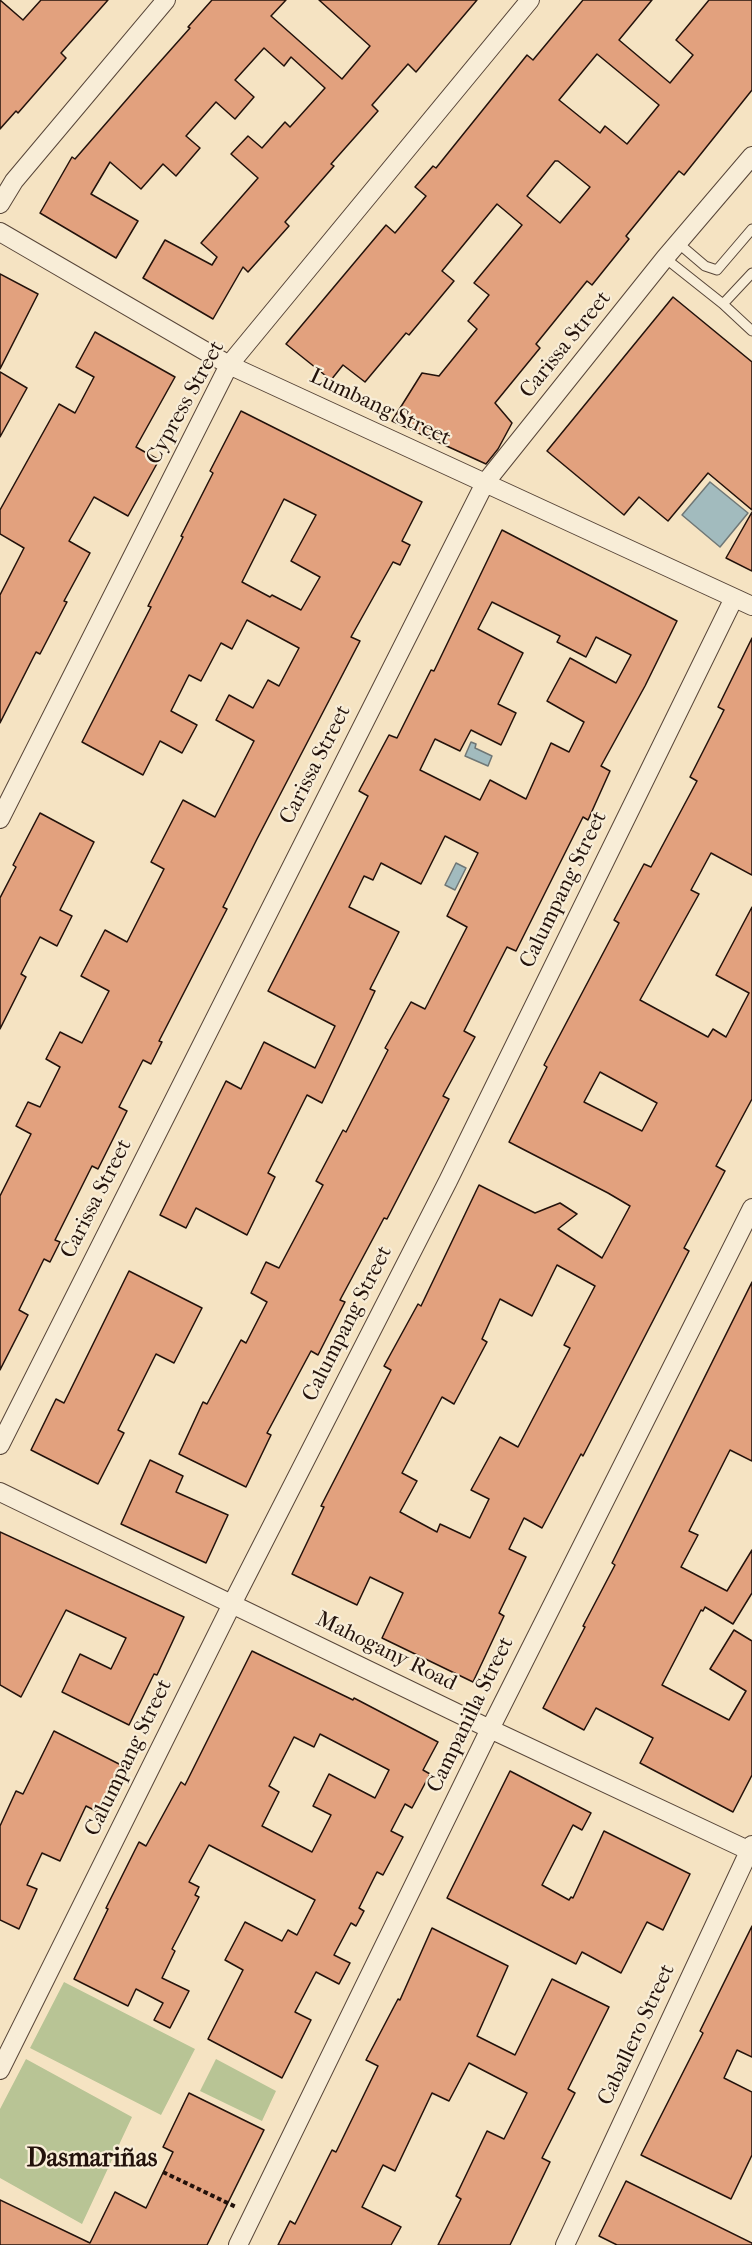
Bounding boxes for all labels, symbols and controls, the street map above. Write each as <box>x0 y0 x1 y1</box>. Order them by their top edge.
street label: Carissa Street <box>515 286 617 404</box>
street label: Cypress Street <box>141 336 231 470</box>
street label: Lumbang Street <box>305 364 455 452</box>
street label: Carissa Street <box>275 701 357 829</box>
street label: Calumpang Street <box>515 807 613 973</box>
street label: Carissa Street <box>56 1135 138 1263</box>
street label: Calumpang Street <box>297 1242 399 1406</box>
street label: Mahogany Road <box>311 1607 461 1697</box>
street label: Campanilla Street <box>422 1633 520 1797</box>
street label: Calumpang Street <box>80 1675 178 1841</box>
street label: Caballero Street <box>593 1960 681 2110</box>
district label: Dasmariñas <box>27 2144 157 2176</box>

